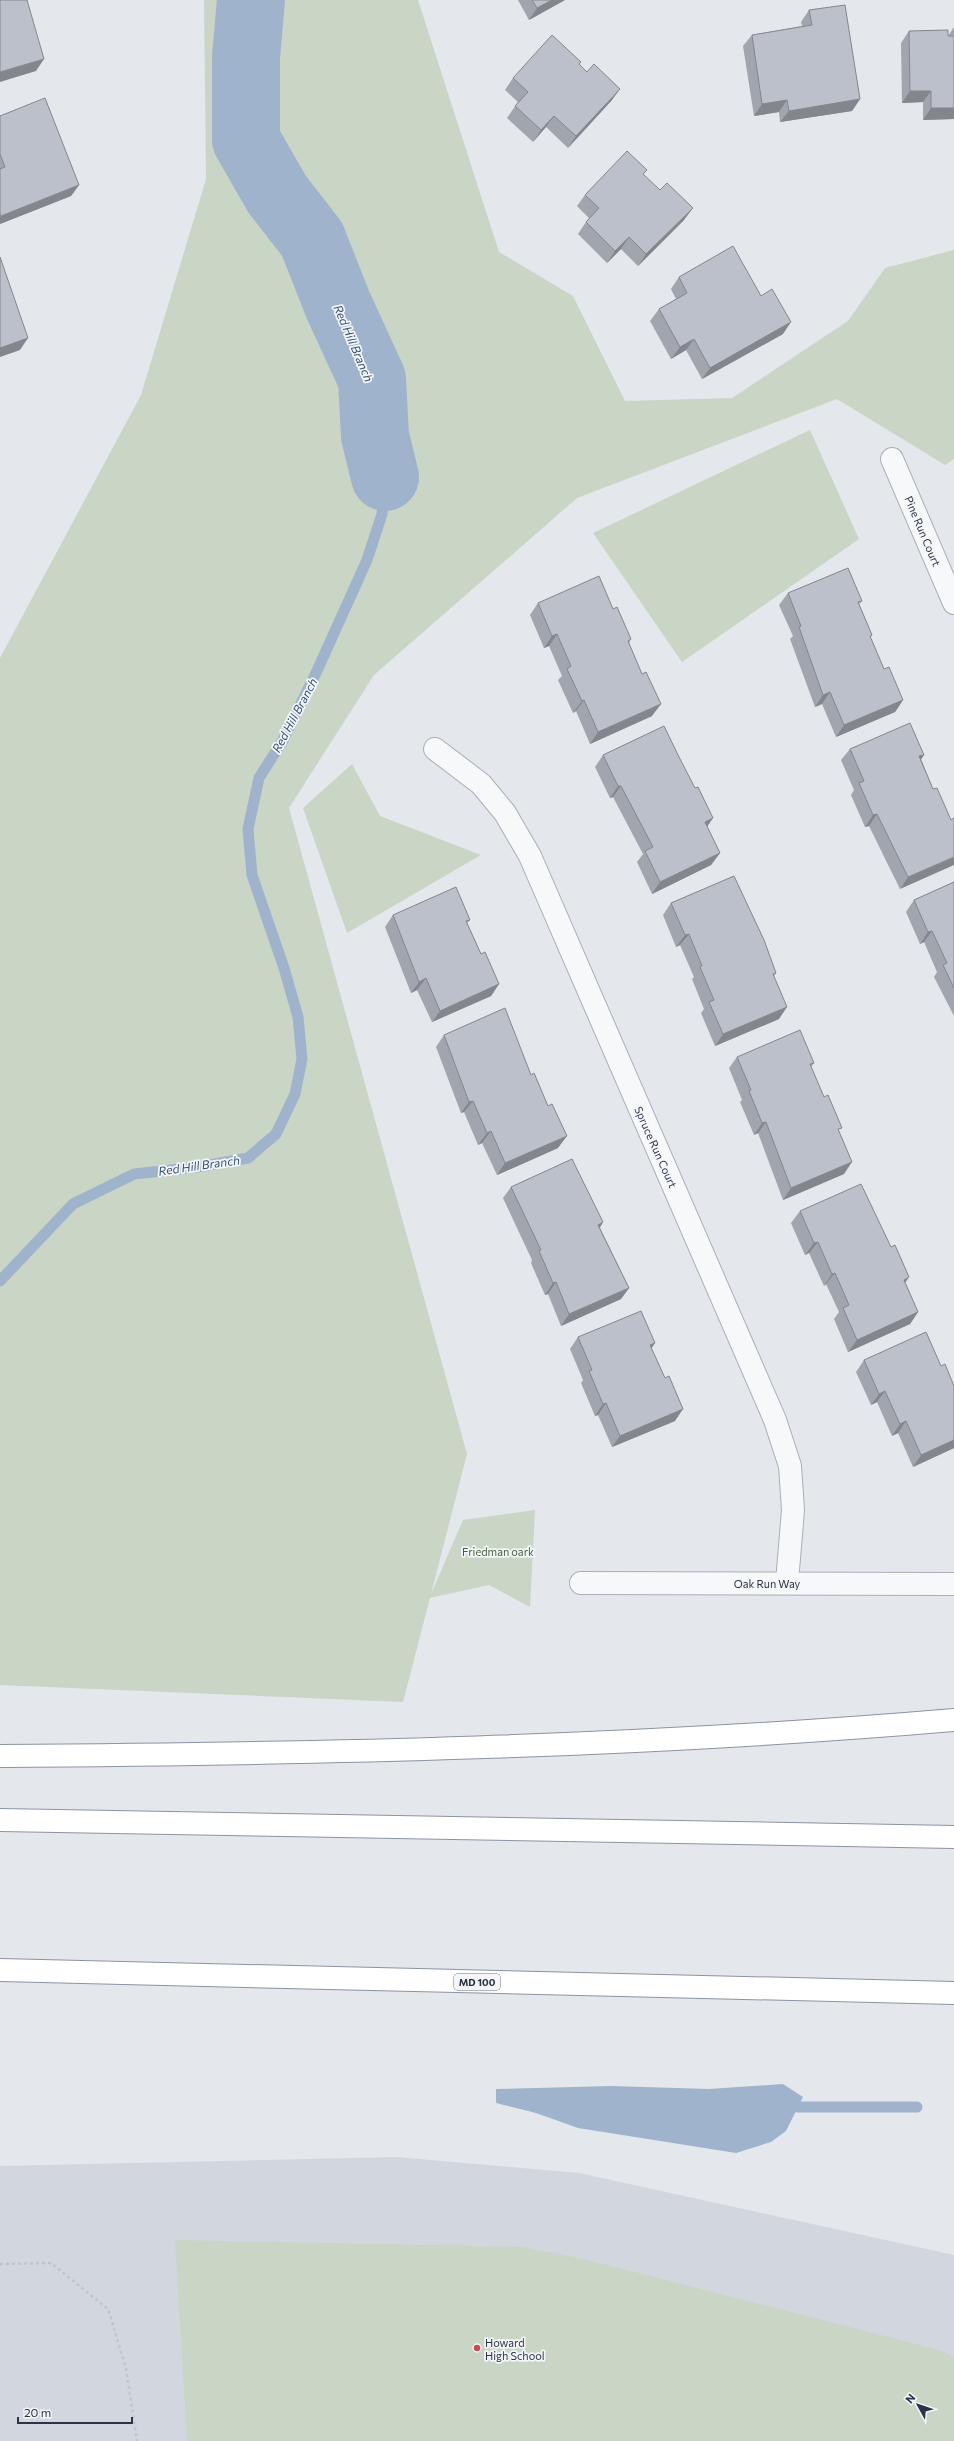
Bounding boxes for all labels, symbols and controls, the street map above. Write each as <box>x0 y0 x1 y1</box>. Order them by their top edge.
water label: Red Hill Branch <box>332 302 377 384</box>
street label: Pine Run Court <box>902 494 944 568</box>
water label: Red Hill Branch <box>269 675 320 755</box>
street label: Spruce Run Court <box>632 1104 680 1190</box>
water label: Red Hill Branch <box>157 1152 241 1178</box>
park label: Friedman oark <box>462 1545 534 1558</box>
street label: Oak Run Way <box>734 1577 801 1590</box>
road number: MD 100 <box>454 1974 500 1990</box>
place label: Howard High School <box>485 2336 545 2362</box>
marker: Howard High School <box>472 2343 482 2353</box>
north arrow <box>898 2385 938 2425</box>
text: N <box>902 2391 918 2406</box>
scale bar <box>18 2399 132 2425</box>
text: 20 m <box>24 2405 51 2419</box>

